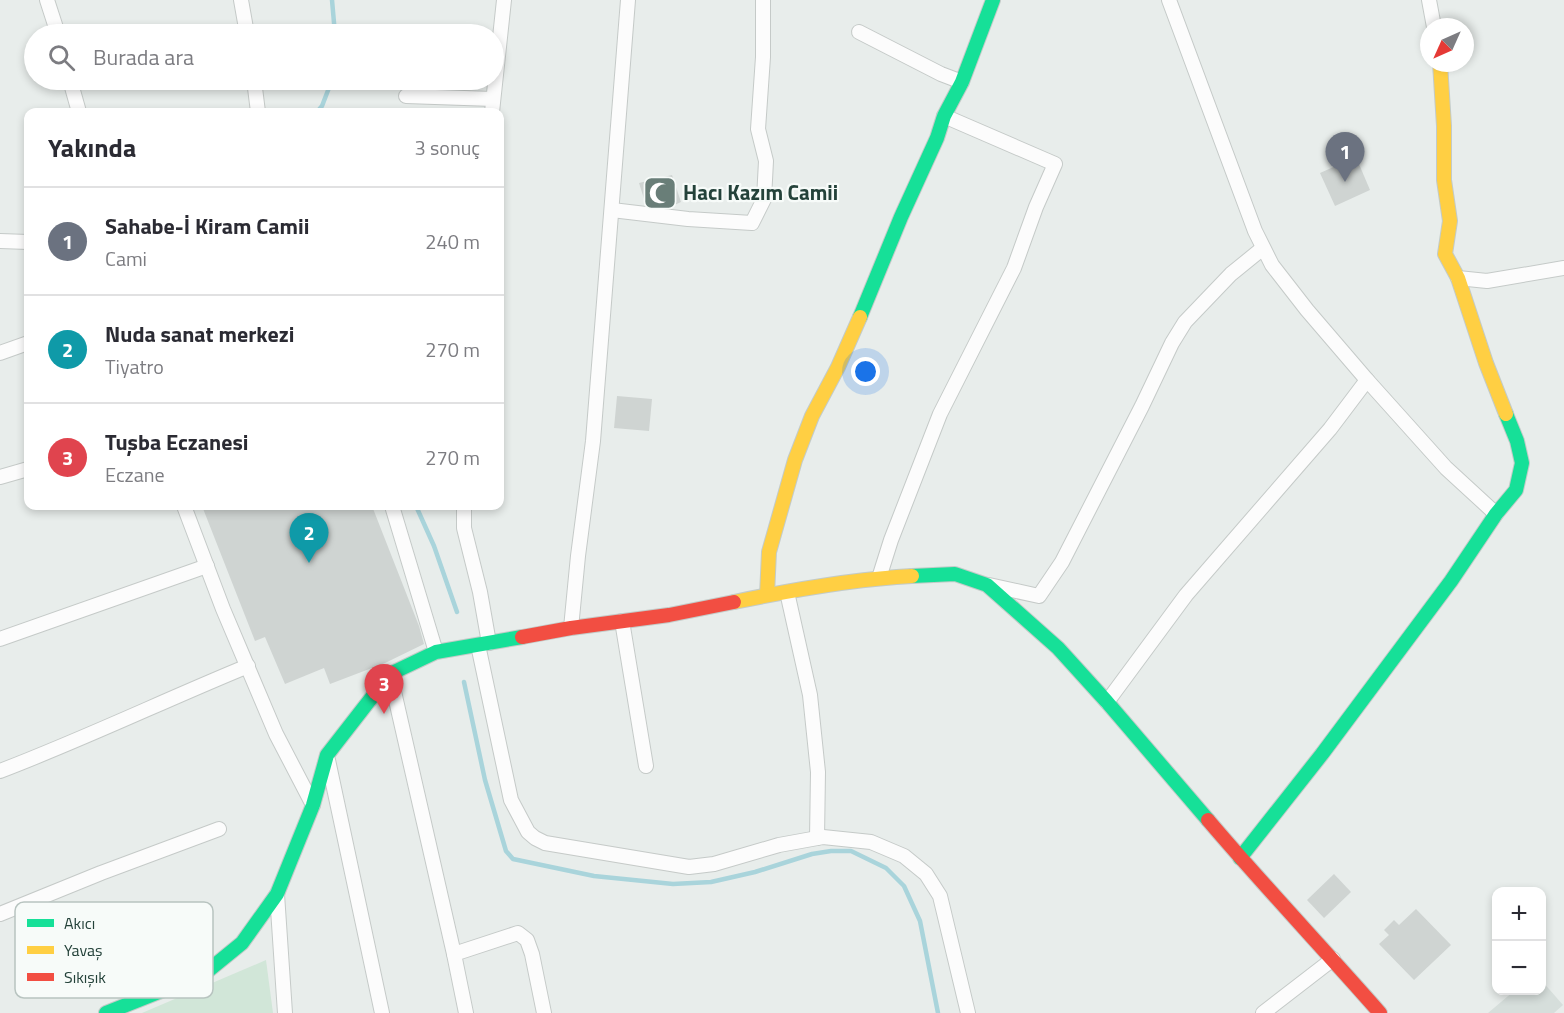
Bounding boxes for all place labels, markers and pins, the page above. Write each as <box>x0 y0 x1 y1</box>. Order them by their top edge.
pin: 1 <box>1326 132 1364 182</box>
mosque icon: Hacı Kazım Camii <box>642 175 678 211</box>
place label: Hacı Kazım Camii <box>683 176 838 208</box>
pin: 2 <box>290 514 328 563</box>
pin: 3 <box>364 664 404 714</box>

